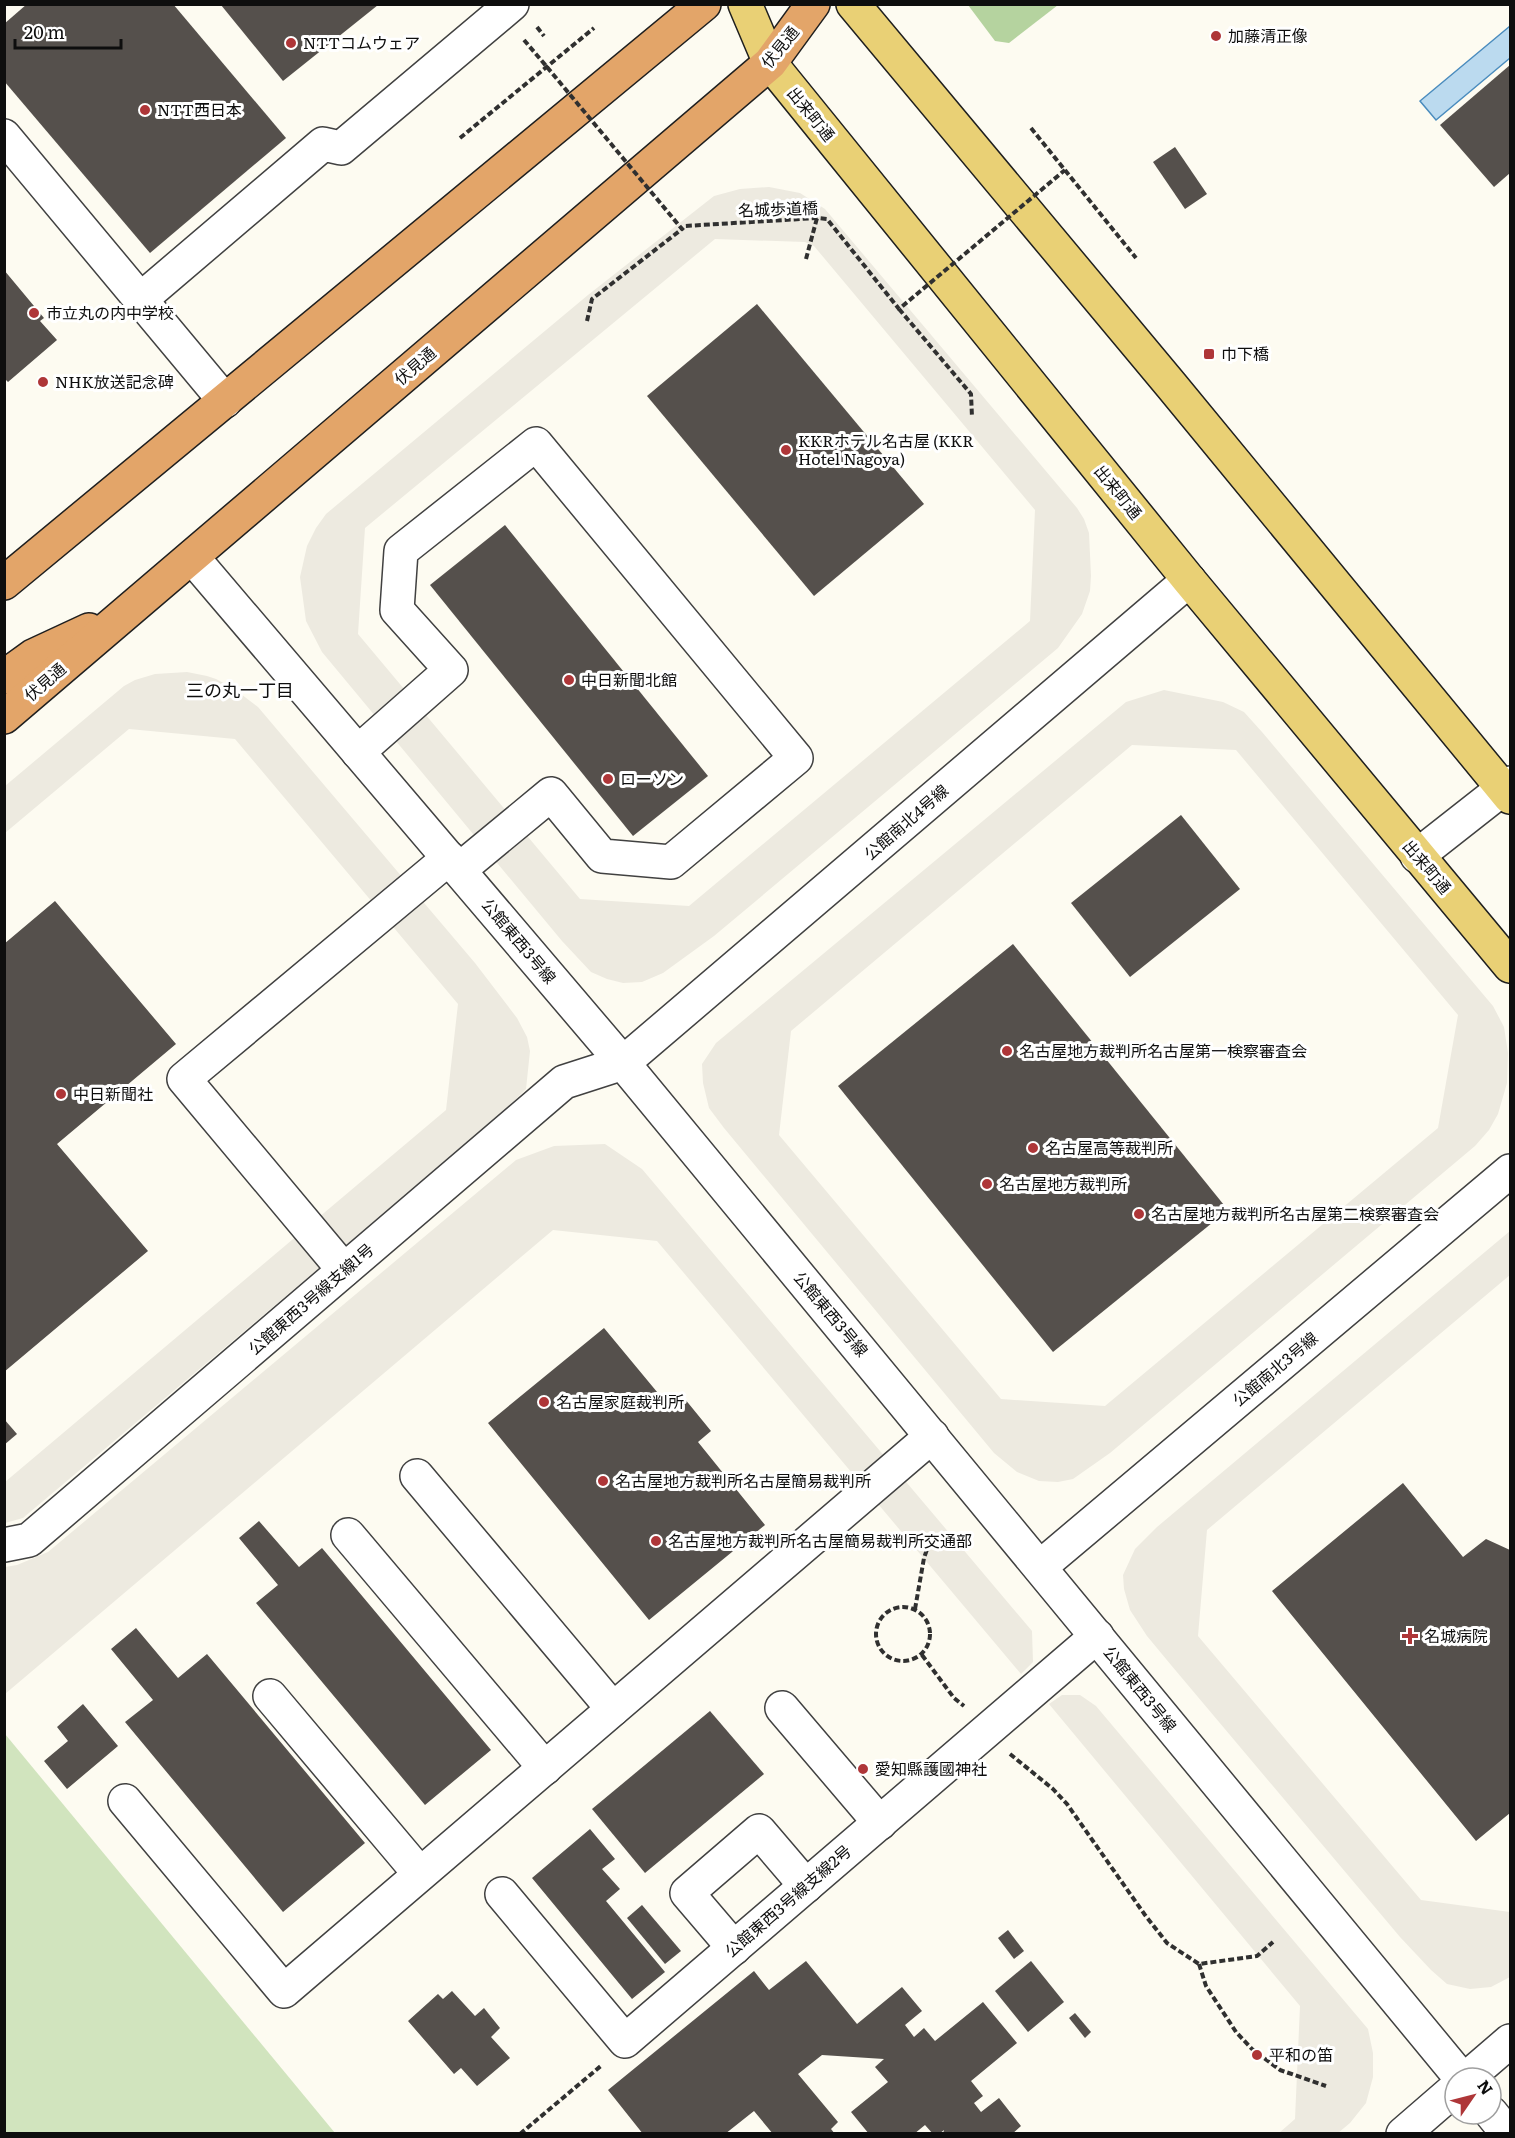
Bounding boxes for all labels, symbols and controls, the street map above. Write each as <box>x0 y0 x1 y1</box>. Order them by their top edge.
scale bar <box>15 12 122 50</box>
text: 20 m <box>24 18 65 45</box>
street label: 伏見通 <box>755 20 804 73</box>
place label: 加藤清正像 <box>1228 23 1308 47</box>
marker: 加藤清正像 <box>1209 29 1223 43</box>
place label: NTTコムウェア <box>303 30 420 54</box>
marker: NTTコムウェア <box>284 36 298 50</box>
street label: 出来町通 <box>782 81 841 146</box>
place label: NTT西日本 <box>157 97 242 121</box>
marker: NTT西日本 <box>138 103 152 117</box>
street label: 名城歩道橋 <box>738 195 818 221</box>
place label: 市立丸の内中学校 <box>46 300 174 324</box>
marker: 市立丸の内中学校 <box>27 306 41 320</box>
street label: 伏見通 <box>388 340 440 390</box>
place label: 巾下橋 <box>1221 341 1269 365</box>
marker: 巾下橋 <box>1202 347 1216 361</box>
place label: NHK放送記念碑 <box>55 369 174 393</box>
marker: NHK放送記念碑 <box>36 375 50 389</box>
place label: KKRホテル名古屋 (KKR Hotel Nagoya) <box>798 428 974 470</box>
marker: KKRホテル名古屋 (KKR Hotel Nagoya) <box>779 443 793 457</box>
street label: 出来町通 <box>1089 459 1148 524</box>
street label: 伏見通 <box>18 656 70 706</box>
place label: 中日新聞北館 <box>581 667 677 691</box>
marker: 中日新聞北館 <box>562 673 576 687</box>
district label: 三の丸一丁目 <box>186 676 294 703</box>
place label: ローソン <box>620 766 684 790</box>
marker: ローソン <box>601 772 615 786</box>
street label: 公館南北4号線 <box>858 778 953 865</box>
street label: 出来町通 <box>1398 834 1458 899</box>
street label: 公館東西3号線 <box>477 893 563 988</box>
place label: 名古屋地方裁判所名古屋第一検察審査会 <box>1019 1038 1307 1062</box>
marker: 名古屋地方裁判所名古屋第一検察審査会 <box>1000 1044 1014 1058</box>
place label: 中日新聞社 <box>73 1081 153 1105</box>
marker: 中日新聞社 <box>54 1087 68 1101</box>
place label: 名古屋高等裁判所 <box>1045 1135 1173 1159</box>
marker: 名古屋高等裁判所 <box>1026 1141 1040 1155</box>
place label: 名古屋地方裁判所 <box>999 1171 1127 1195</box>
marker: 名古屋地方裁判所 <box>980 1177 994 1191</box>
place label: 名古屋地方裁判所名古屋第二検察審査会 <box>1151 1201 1439 1225</box>
marker: 名古屋地方裁判所名古屋第二検察審査会 <box>1132 1207 1146 1221</box>
street label: 公館東西3号線支線1号 <box>242 1237 378 1360</box>
street label: 公館東西3号線 <box>789 1266 875 1361</box>
street label: 公館南北3号線 <box>1227 1325 1322 1411</box>
place label: 名古屋家庭裁判所 <box>556 1389 684 1413</box>
marker: 名古屋家庭裁判所 <box>537 1395 551 1409</box>
place label: 名古屋地方裁判所名古屋簡易裁判所 <box>615 1468 871 1492</box>
marker: 名古屋地方裁判所名古屋簡易裁判所 <box>596 1474 610 1488</box>
place label: 名古屋地方裁判所名古屋簡易裁判所交通部 <box>668 1528 972 1552</box>
marker: 名古屋地方裁判所名古屋簡易裁判所交通部 <box>649 1534 663 1548</box>
place label: 名城病院 <box>1424 1623 1488 1647</box>
marker: 名城病院 <box>1401 1627 1419 1645</box>
street label: 公館東西3号線 <box>1099 1640 1183 1737</box>
place label: 愛知縣護國神社 <box>875 1756 987 1780</box>
marker: 愛知縣護國神社 <box>856 1762 870 1776</box>
street label: 公館東西3号線支線2号 <box>719 1838 856 1962</box>
place label: 平和の笛 <box>1269 2042 1333 2066</box>
marker: 平和の笛 <box>1250 2048 1264 2062</box>
north arrow <box>1443 2066 1503 2126</box>
text: N <box>1472 2074 1500 2099</box>

